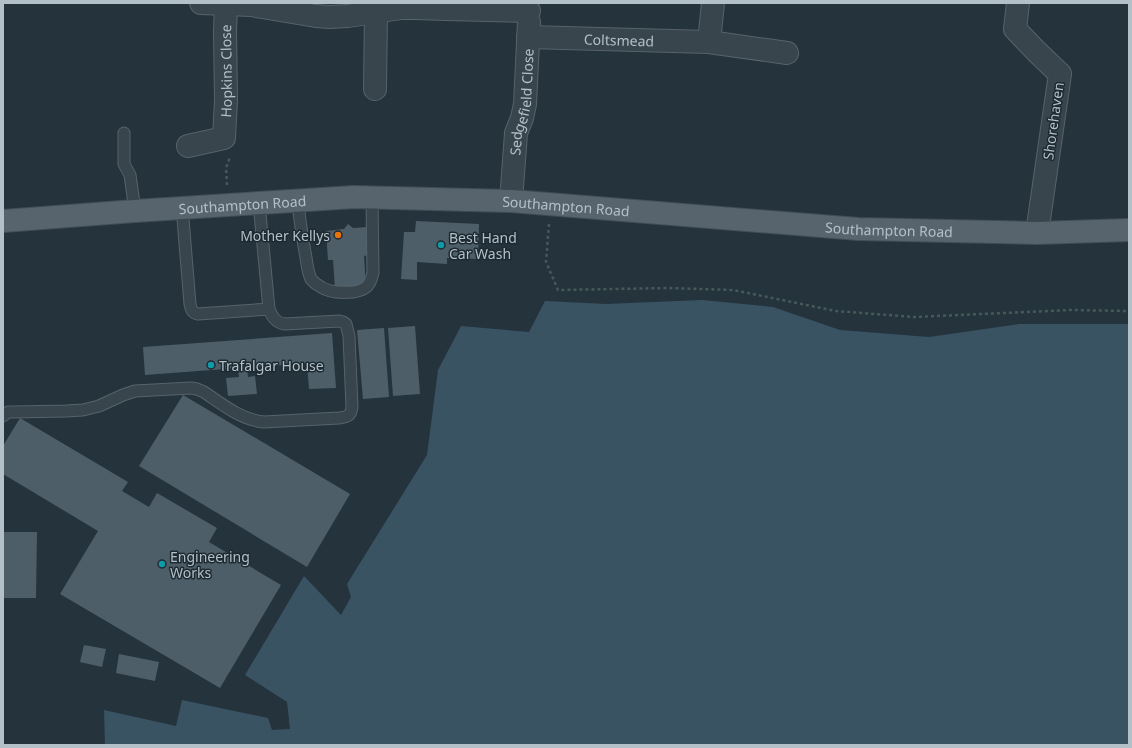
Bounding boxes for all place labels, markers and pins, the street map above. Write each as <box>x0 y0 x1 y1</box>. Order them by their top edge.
place label: Mother Kellys <box>240 226 330 245</box>
place label: Best Hand Car Wash <box>449 228 517 263</box>
marker: Mother Kellys <box>333 230 343 240</box>
marker: Best Hand Car Wash <box>436 240 446 250</box>
place label: Trafalgar House <box>219 356 324 375</box>
marker: Trafalgar House <box>206 360 216 370</box>
place label: Engineering Works <box>170 547 250 582</box>
marker: Engineering Works <box>157 559 167 569</box>

